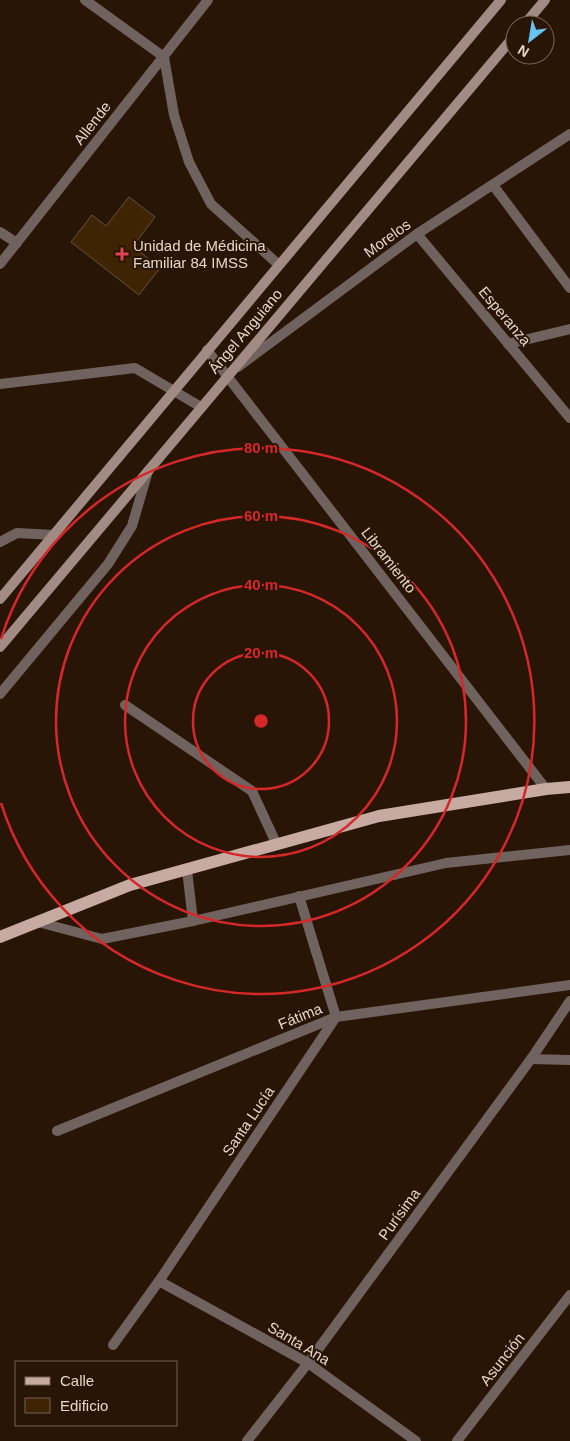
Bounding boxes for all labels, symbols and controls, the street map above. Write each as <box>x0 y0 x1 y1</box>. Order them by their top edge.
north arrow <box>505 15 555 65</box>
text: N <box>515 42 532 61</box>
street label: Allende <box>70 98 114 148</box>
street label: Morelos <box>360 215 414 261</box>
place label: Unidad de Médicina Familiar 84 IMSS <box>133 237 266 271</box>
marker: Unidad de Médicina Familiar 84 IMSS <box>115 247 129 261</box>
street label: Esperanza <box>475 283 535 349</box>
street label: Ángel Anguiano <box>205 285 285 377</box>
text: 80 m <box>244 439 278 456</box>
text: 60 m <box>244 507 278 524</box>
street label: Libramiento <box>358 524 420 596</box>
text: 40 m <box>244 576 278 593</box>
text: 20 m <box>244 644 278 661</box>
centre of rings <box>252 712 270 730</box>
street label: Fátima <box>276 999 325 1032</box>
street label: Santa Lucía <box>219 1083 278 1159</box>
street label: Purísima <box>375 1185 424 1243</box>
street label: Santa Ana <box>265 1318 334 1368</box>
street label: Asunción <box>476 1329 528 1389</box>
legend <box>15 1361 178 1426</box>
text: Calle <box>60 1372 94 1389</box>
text: Edificio <box>60 1397 108 1414</box>

